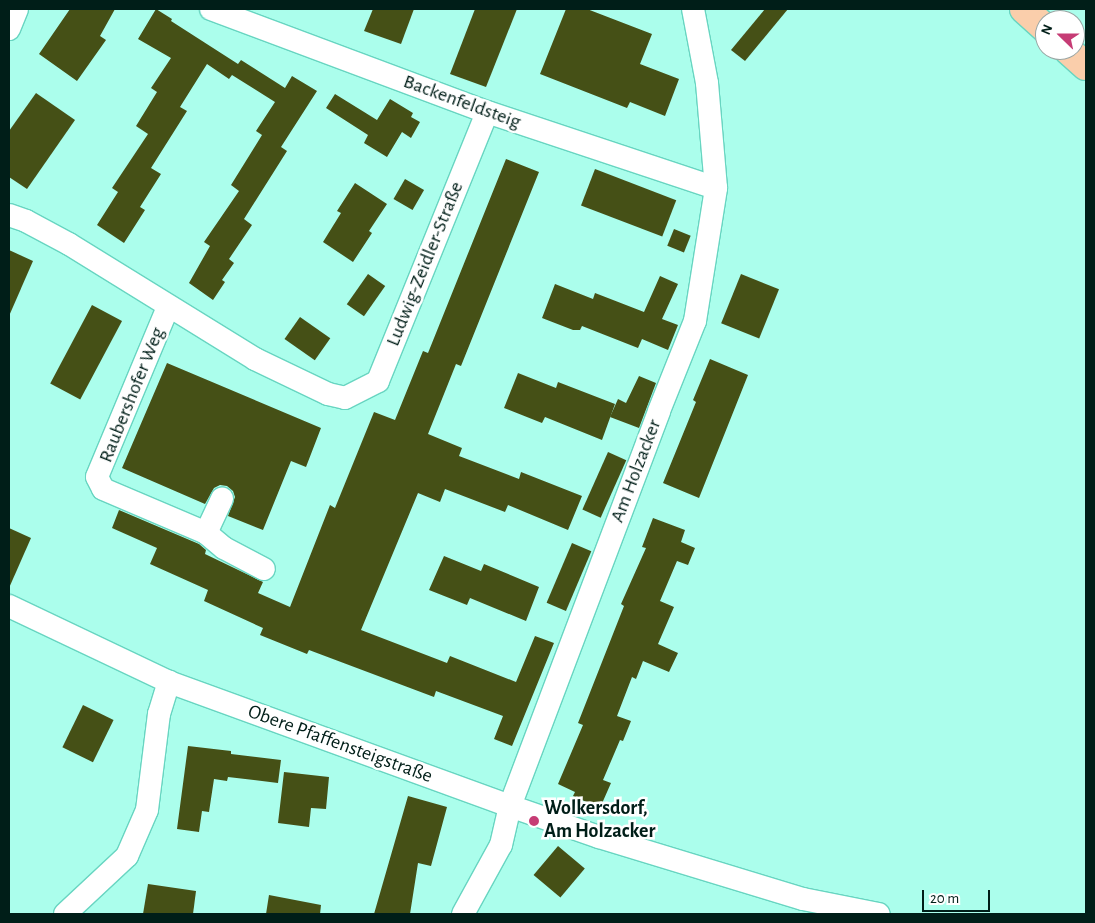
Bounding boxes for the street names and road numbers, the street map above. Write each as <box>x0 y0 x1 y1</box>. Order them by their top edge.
street label: Backenfeldsteig <box>400 70 524 134</box>
street label: Ludwig-Zeidler-Straße <box>381 178 469 350</box>
street label: Raubershofer Weg <box>94 324 170 466</box>
street label: Am Holzacker <box>605 416 667 526</box>
street label: Obere Pfaffensteigstraße <box>244 699 436 789</box>

